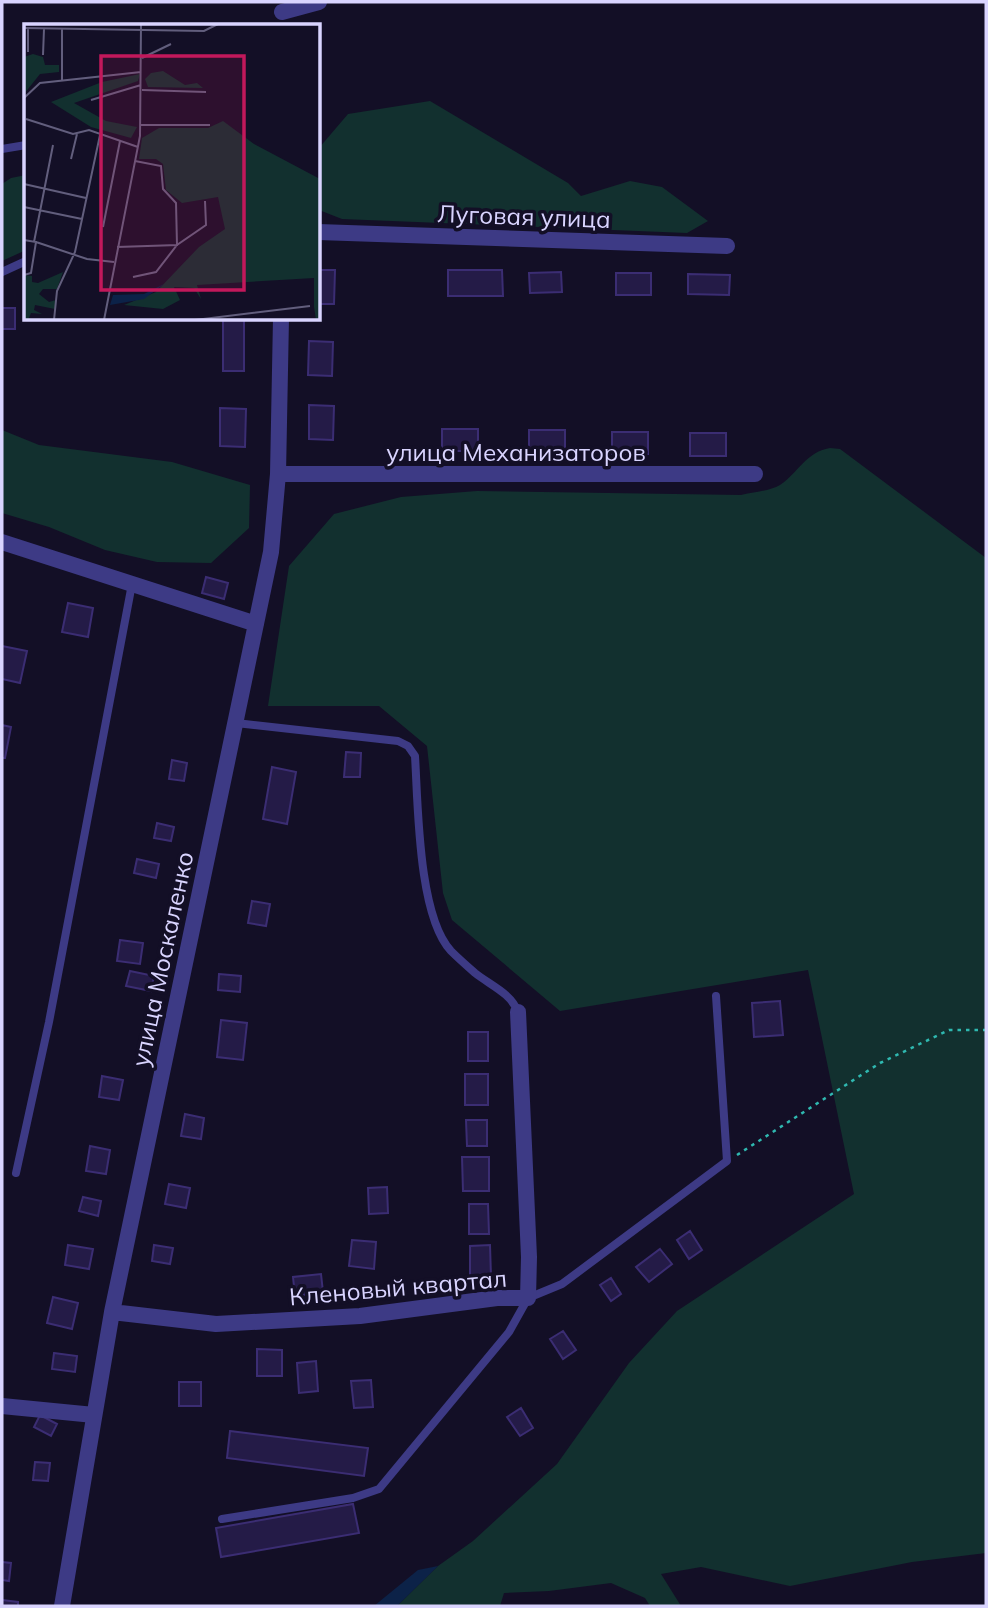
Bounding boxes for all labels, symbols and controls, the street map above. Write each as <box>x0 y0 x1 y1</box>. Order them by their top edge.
inset map <box>24 24 320 320</box>
street label: Луговая улица <box>437 198 611 234</box>
street label: улица Механизаторов <box>386 437 646 467</box>
street label: улица Москаленко <box>125 849 199 1069</box>
street label: Кленовый квартал <box>288 1263 508 1311</box>

